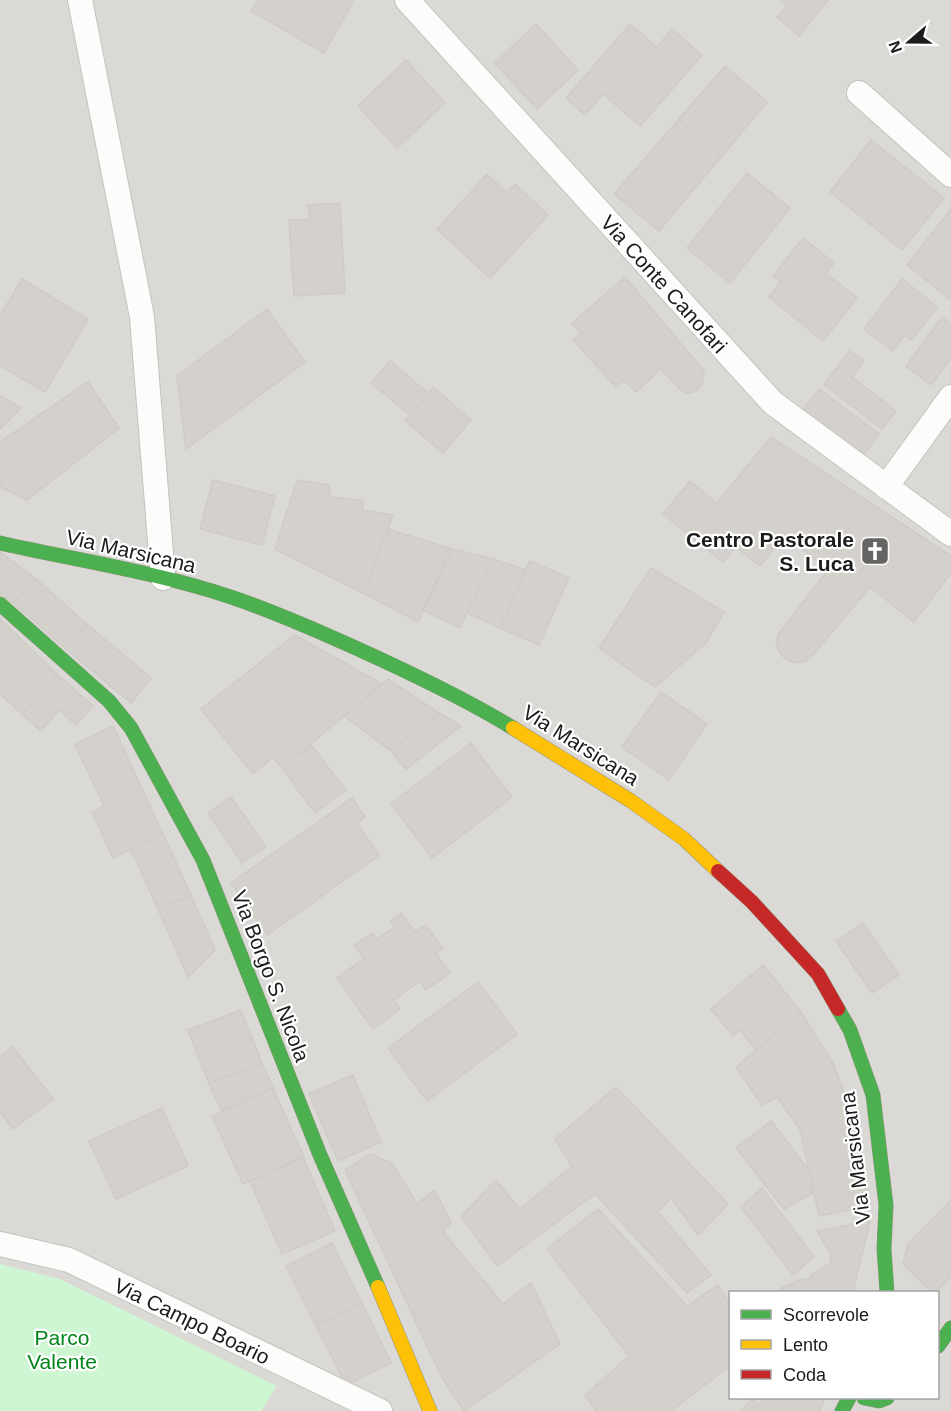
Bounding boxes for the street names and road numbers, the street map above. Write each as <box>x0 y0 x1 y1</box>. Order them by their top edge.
street label: Via Conte Canofari <box>596 211 732 357</box>
street label: Via Marsicana <box>64 525 199 577</box>
street label: Via Marsicana <box>519 700 644 790</box>
street label: Via Borgo S. Nicola <box>228 887 314 1065</box>
street label: Via Marsicana <box>835 1090 874 1225</box>
street label: Via Campo Boario <box>111 1273 273 1369</box>

